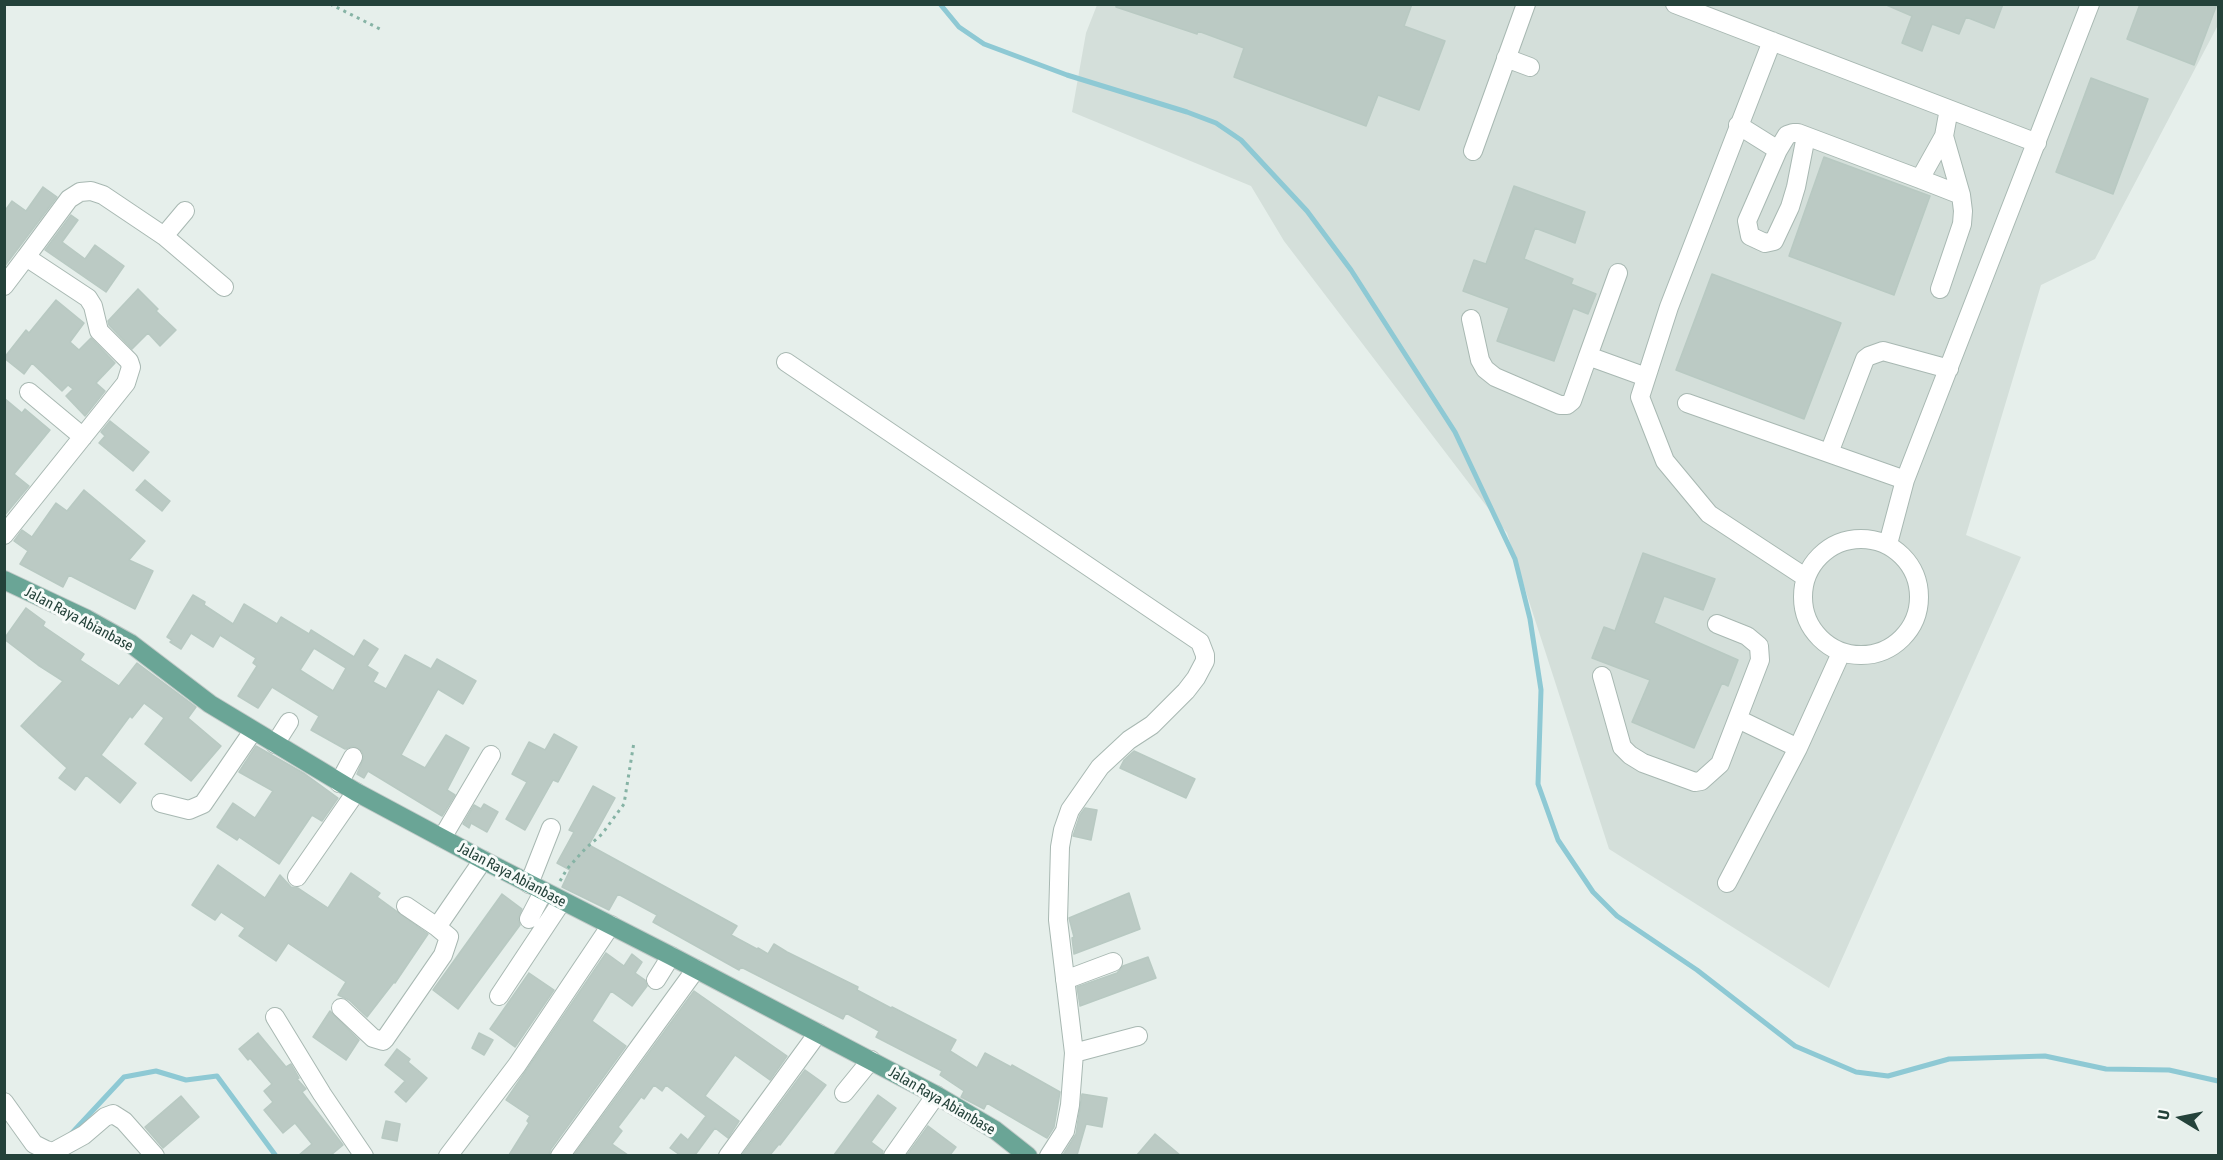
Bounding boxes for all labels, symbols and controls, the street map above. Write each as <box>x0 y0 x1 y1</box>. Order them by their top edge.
street label: Jalan Raya Abianbase <box>22 583 136 655</box>
street label: Jalan Raya Abianbase <box>455 839 569 911</box>
street label: Jalan Raya Abianbase <box>886 1063 998 1139</box>
north arrow <box>2151 1088 2211 1148</box>
text: U <box>2154 1109 2173 1121</box>

